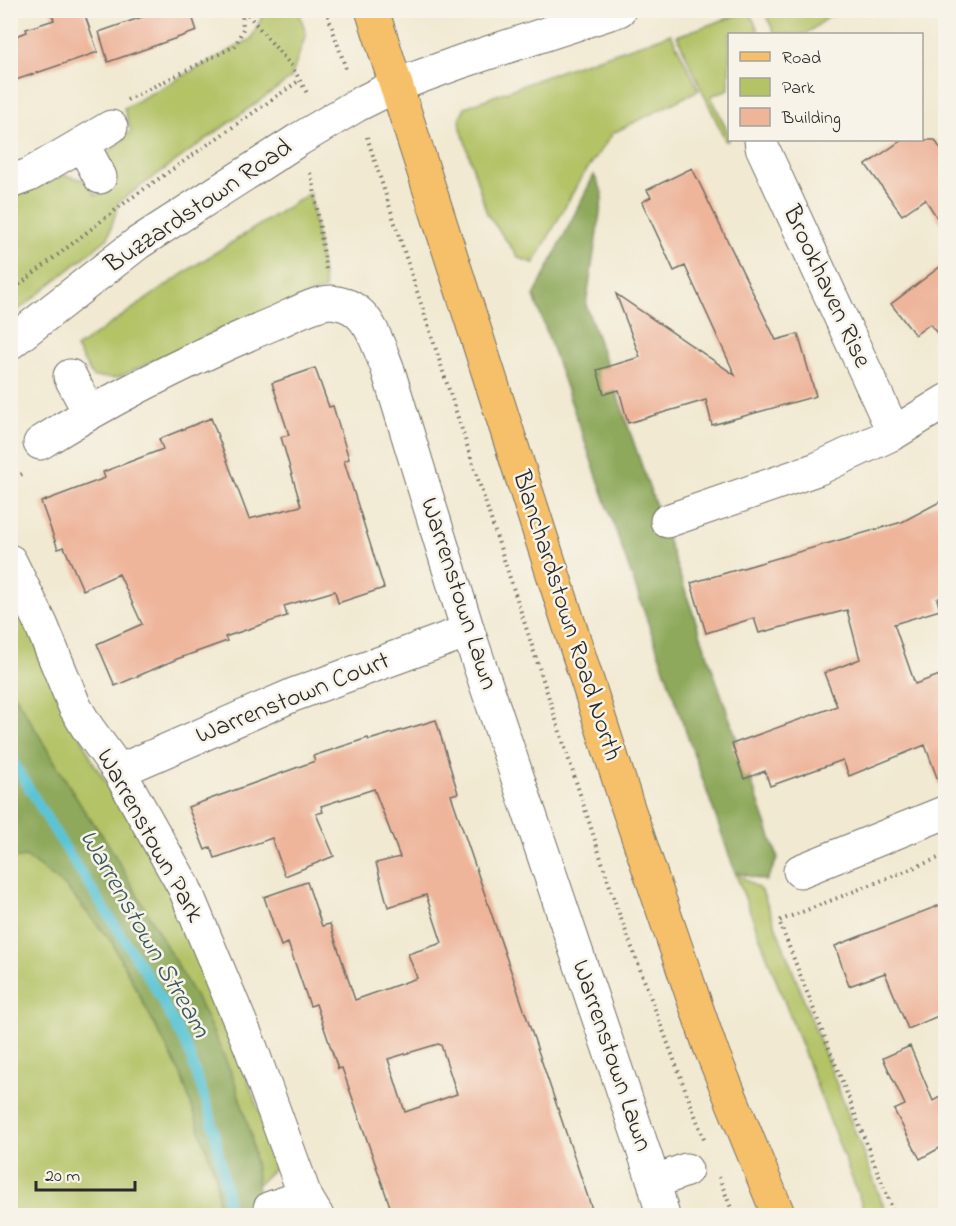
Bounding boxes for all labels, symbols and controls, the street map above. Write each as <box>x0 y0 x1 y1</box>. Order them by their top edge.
legend <box>728 33 923 141</box>
text: Road <box>782 46 821 72</box>
text: Park <box>782 76 815 102</box>
text: Building <box>781 106 841 133</box>
street label: Buzzardstown Road <box>97 130 301 285</box>
street label: Brookhaven Rise <box>771 199 880 375</box>
street label: Blanchardstown Road North <box>501 465 631 766</box>
street label: Warrenstown Lawn <box>409 493 507 695</box>
street label: Warrenstown Court <box>190 643 396 755</box>
street label: Warrenstown Park <box>85 742 213 930</box>
water label: Warrenstown Stream <box>68 823 220 1046</box>
street label: Warrenstown Lawn <box>560 955 662 1157</box>
scale bar <box>36 1154 135 1192</box>
text: 20 m <box>45 1164 80 1190</box>

